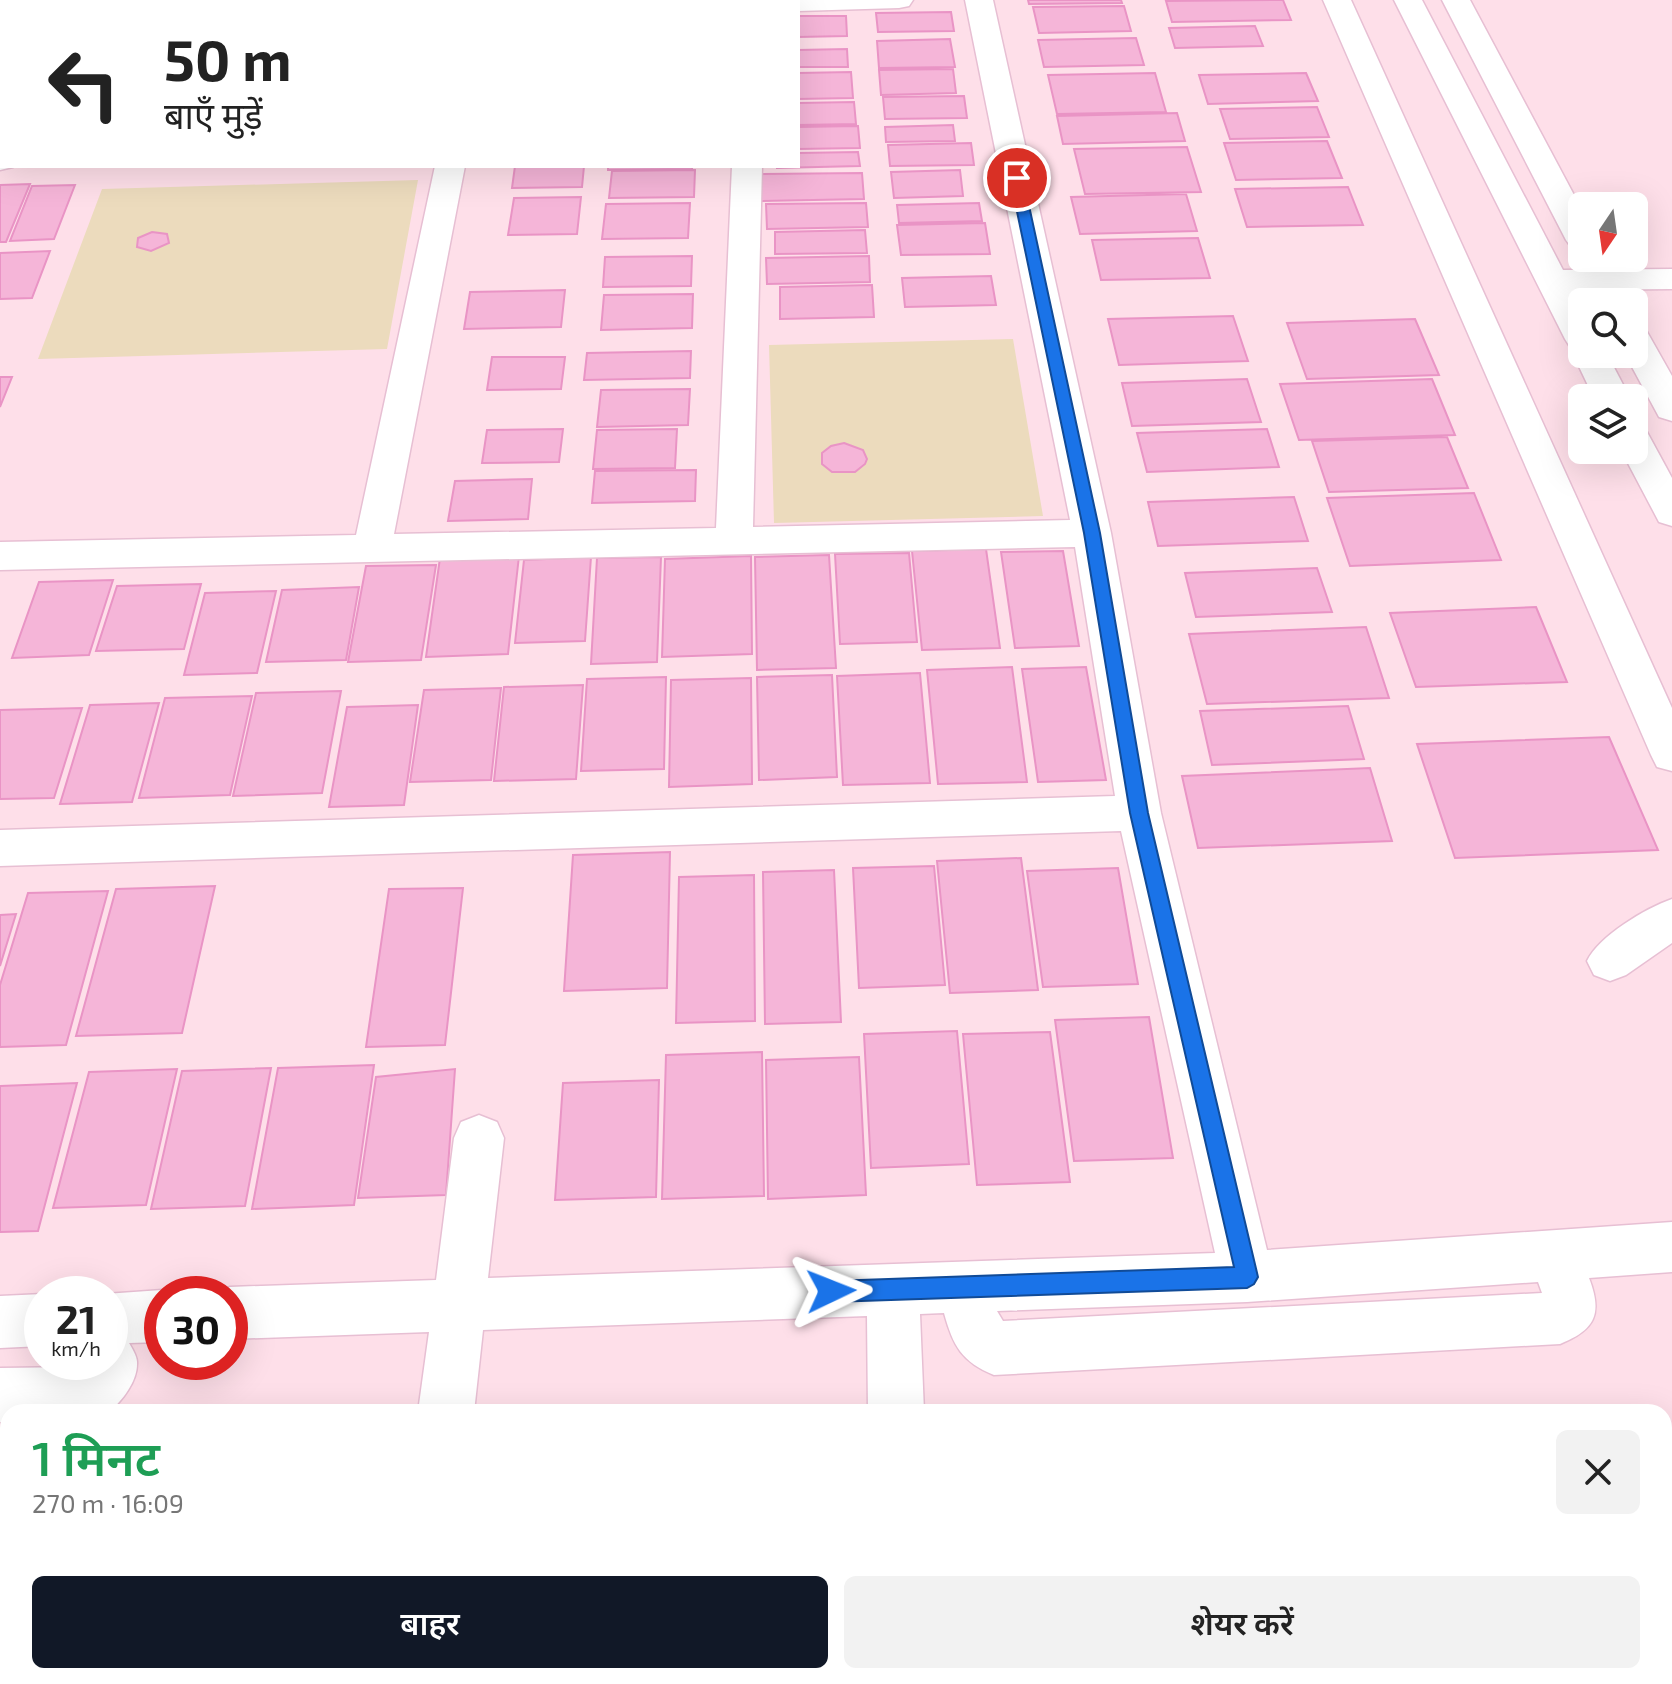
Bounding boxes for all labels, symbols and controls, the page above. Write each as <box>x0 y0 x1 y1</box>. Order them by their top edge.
text: 50 m <box>164 25 292 92</box>
icon: left <box>32 32 136 136</box>
text: बाएँ मुड़ें <box>164 93 263 136</box>
pin <box>983 144 1051 212</box>
icon: arrive <box>995 156 1039 200</box>
north arrow <box>1568 192 1648 272</box>
map controls <box>1568 192 1648 464</box>
button: search <box>1568 288 1648 368</box>
button: layers <box>1568 384 1648 464</box>
position arrow <box>789 1249 873 1333</box>
speed limit sign: 30 <box>144 1276 248 1380</box>
text: 21 <box>56 1294 96 1342</box>
text: km/h <box>51 1336 101 1360</box>
text: 1 मिनट <box>32 1428 160 1486</box>
button: close <box>1556 1430 1640 1514</box>
text: 270 m · 16:09 <box>32 1487 184 1518</box>
button: बाहर <box>32 1576 828 1668</box>
button: शेयर करें <box>844 1576 1640 1668</box>

